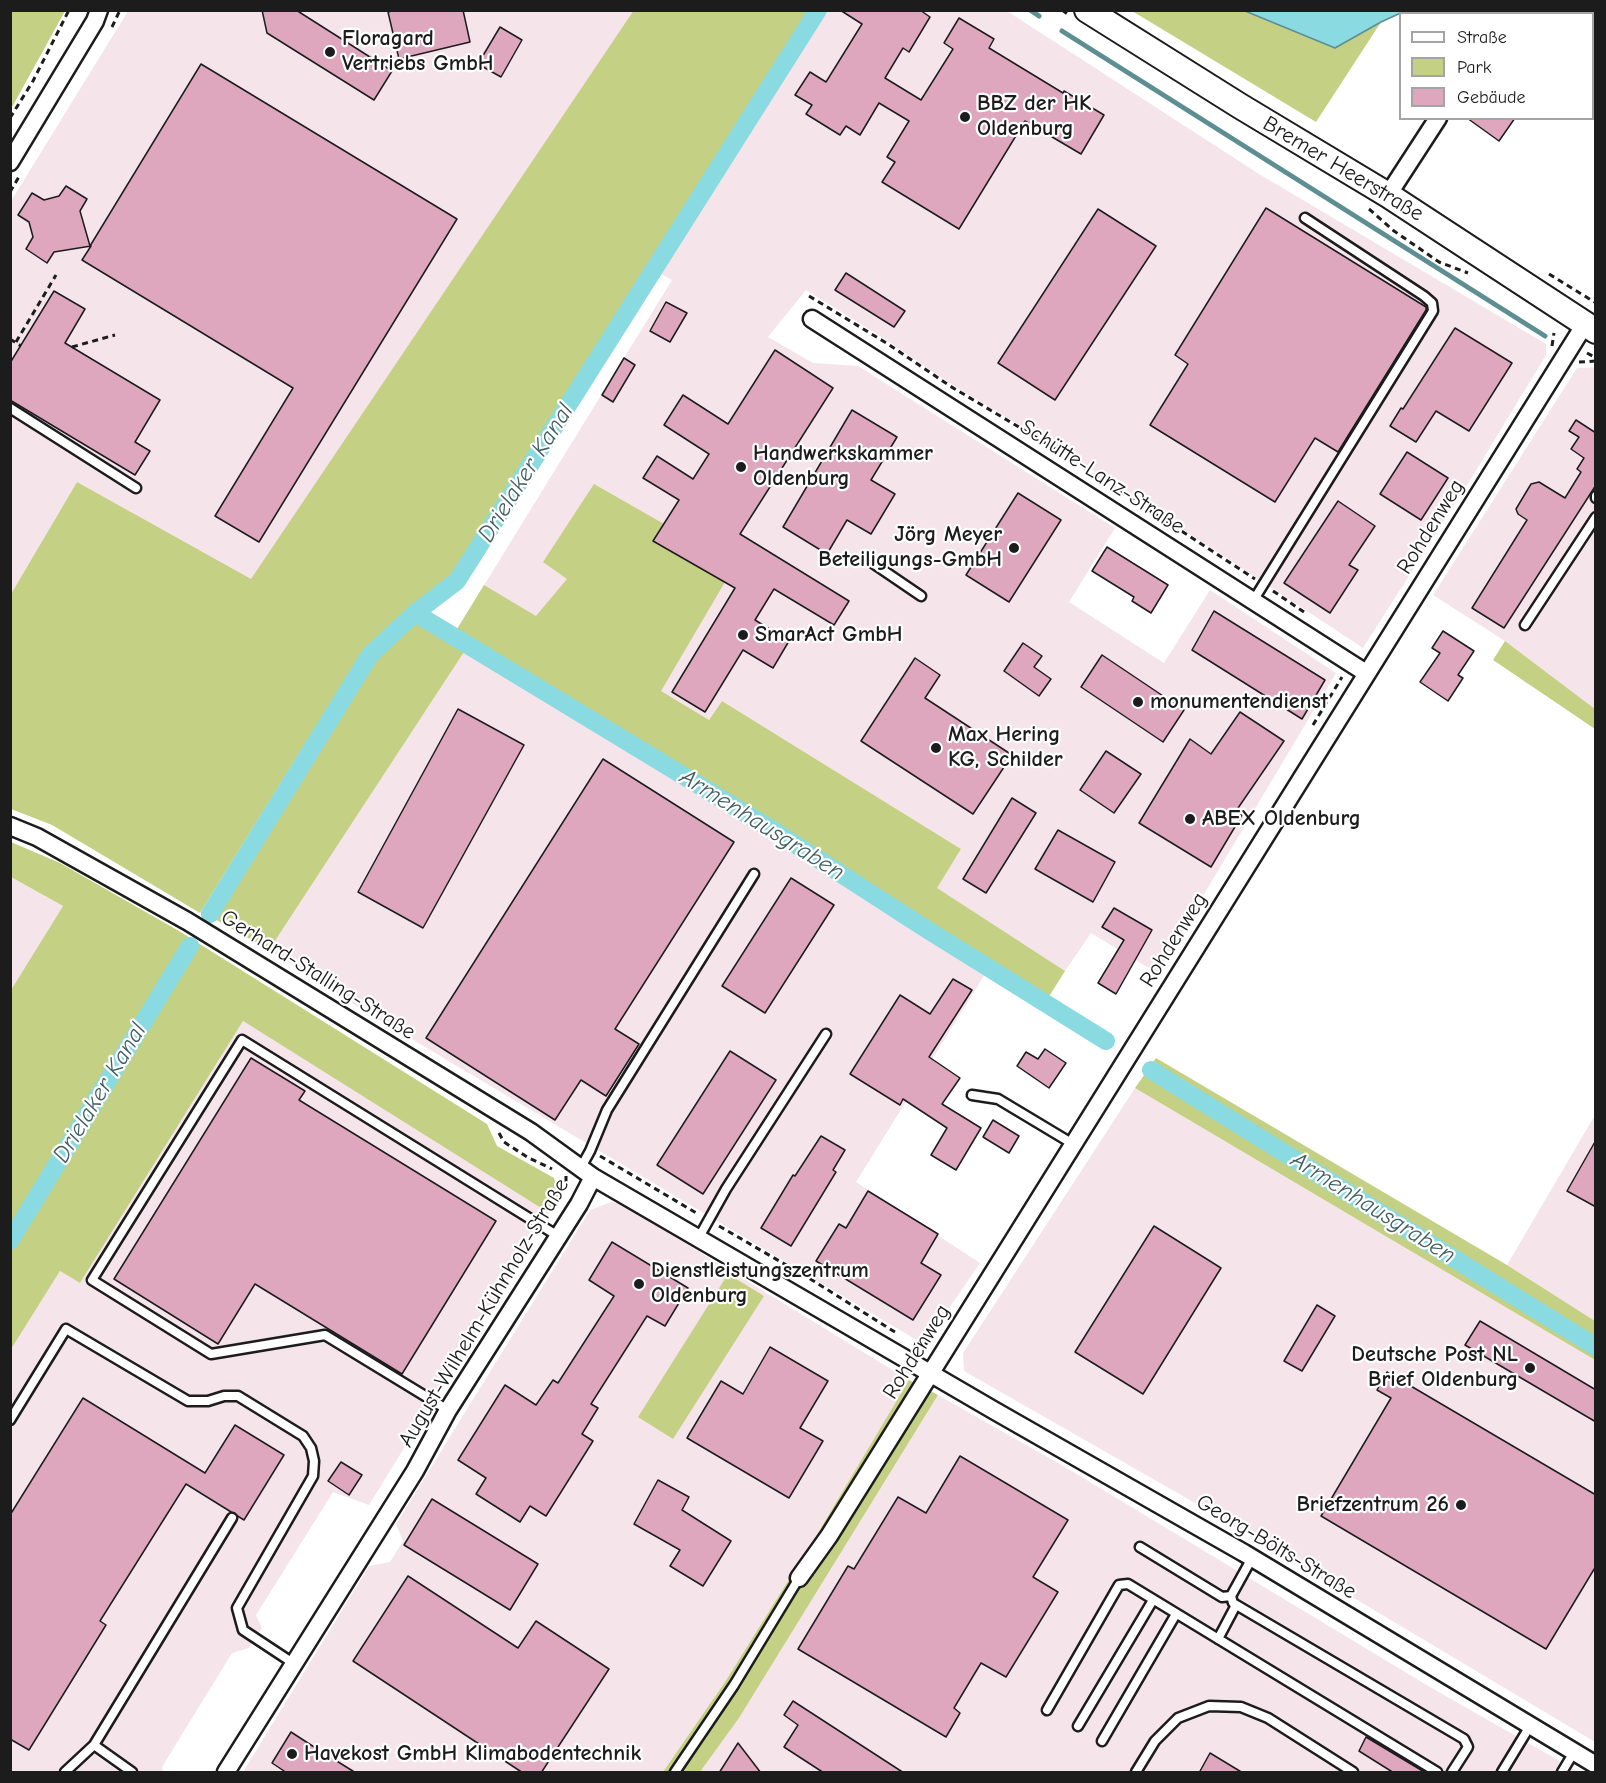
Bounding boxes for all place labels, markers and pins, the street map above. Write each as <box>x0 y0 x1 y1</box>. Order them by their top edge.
place label: Floragard Vertriebs GmbH <box>342 26 493 78</box>
marker: Floragard Vertriebs GmbH <box>323 45 337 59</box>
place label: BBZ der HK Oldenburg <box>977 91 1091 142</box>
marker: BBZ der HK Oldenburg <box>958 110 972 124</box>
place label: Handwerkskammer Oldenburg <box>753 441 933 493</box>
marker: Handwerkskammer Oldenburg <box>734 460 748 474</box>
place label: Jörg Meyer Beteiligungs-GmbH <box>818 522 1002 574</box>
marker: Jörg Meyer Beteiligungs-GmbH <box>1007 541 1021 555</box>
place label: SmarAct GmbH <box>755 622 902 648</box>
marker: SmarAct GmbH <box>736 628 750 642</box>
place label: monumentendienst <box>1150 689 1328 715</box>
marker: monumentendienst <box>1131 695 1145 709</box>
place label: Max Hering KG, Schilder <box>948 722 1063 774</box>
marker: Max Hering KG, Schilder <box>929 741 943 755</box>
place label: ABEX Oldenburg <box>1202 806 1361 832</box>
marker: ABEX Oldenburg <box>1183 812 1197 826</box>
place label: Dienstleistungszentrum Oldenburg <box>651 1258 869 1310</box>
marker: Dienstleistungszentrum Oldenburg <box>632 1277 646 1291</box>
place label: Deutsche Post NL Brief Oldenburg <box>1351 1342 1518 1394</box>
marker: Deutsche Post NL Brief Oldenburg <box>1523 1361 1537 1375</box>
place label: Briefzentrum 26 <box>1296 1492 1449 1518</box>
marker: Briefzentrum 26 <box>1454 1498 1468 1512</box>
place label: Havekost GmbH Klimabodentechnik <box>304 1741 641 1767</box>
marker: Havekost GmbH Klimabodentechnik <box>285 1747 299 1761</box>

